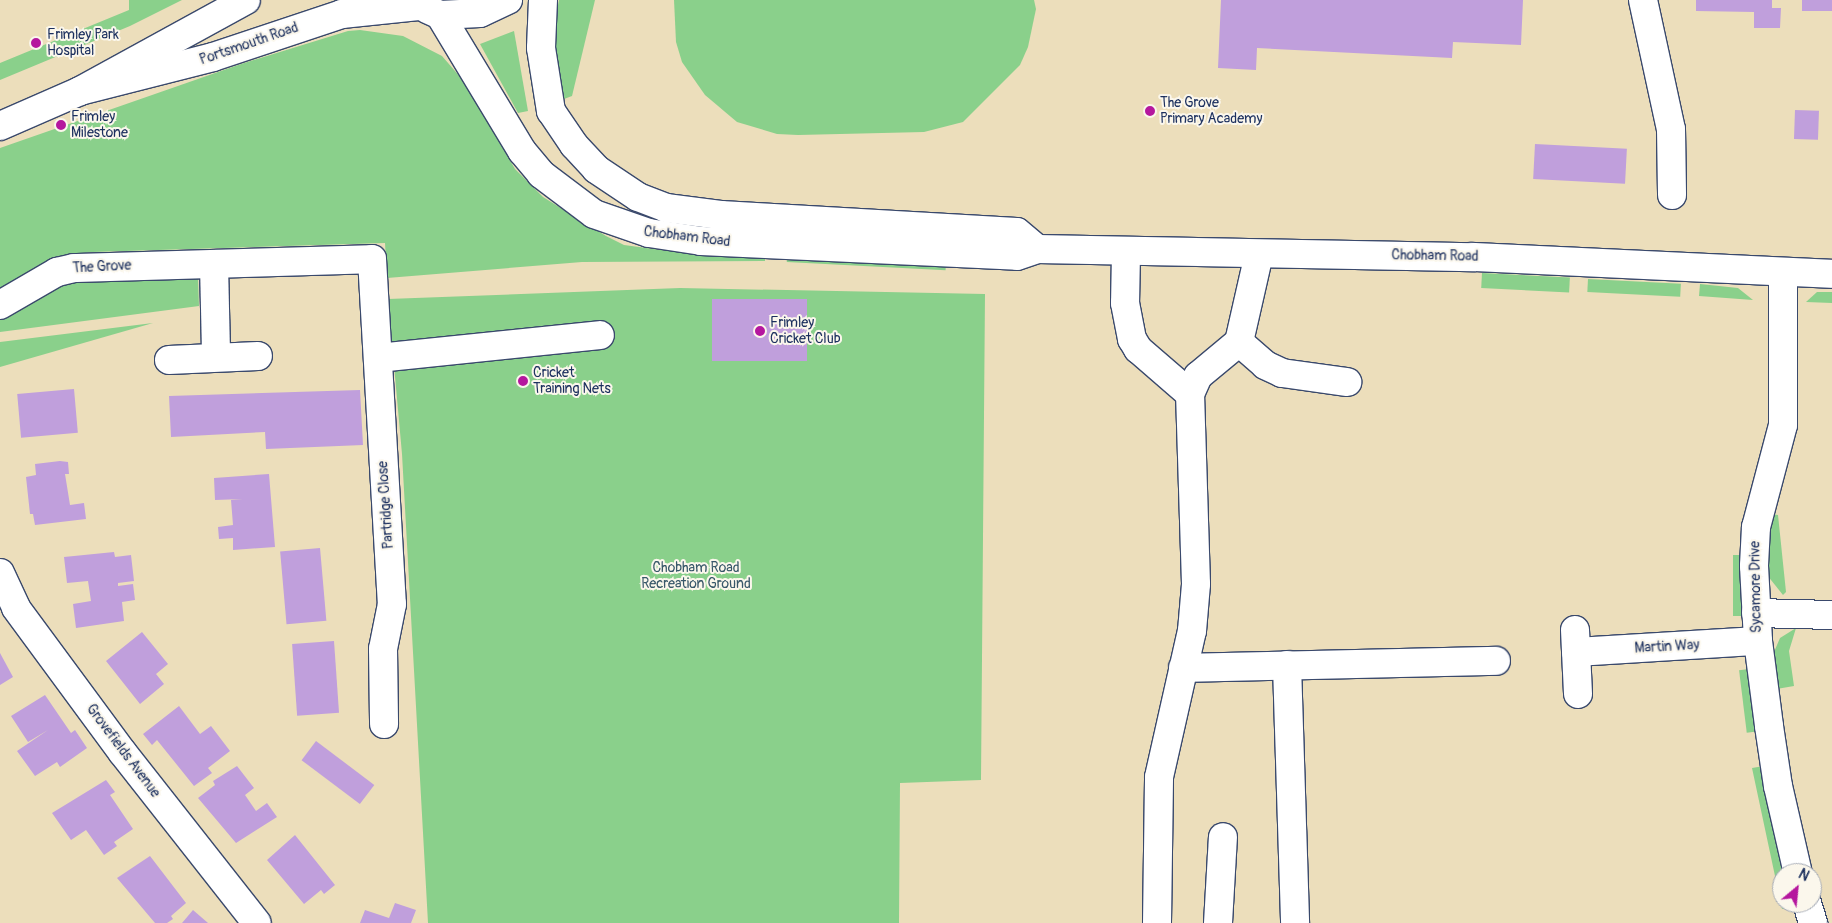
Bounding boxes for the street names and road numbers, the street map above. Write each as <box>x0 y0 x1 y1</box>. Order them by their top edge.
street label: Portsmouth Road <box>197 19 301 69</box>
street label: Chobham Road <box>643 223 731 251</box>
street label: Chobham Road <box>1391 247 1479 265</box>
street label: The Grove <box>72 257 132 277</box>
street label: Partridge Close <box>375 460 397 550</box>
street label: Sycamore Drive <box>1747 541 1765 633</box>
street label: Martin Way <box>1634 637 1700 657</box>
street label: Grovefields Avenue <box>82 701 164 801</box>

